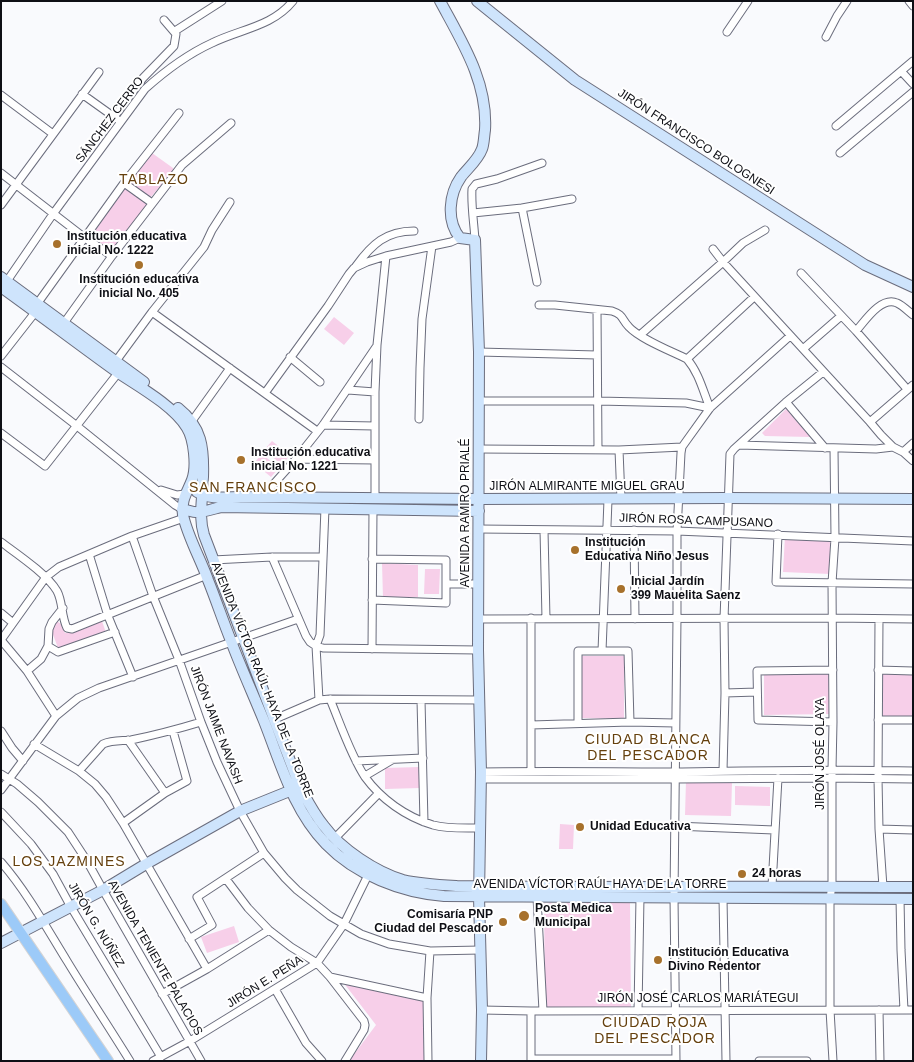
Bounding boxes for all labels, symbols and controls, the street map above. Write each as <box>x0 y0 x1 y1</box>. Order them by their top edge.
street label: SÁNCHEZ CERRO <box>73 74 147 166</box>
street label: JIRÓN FRANCISCO BOLOGNESI <box>615 86 777 198</box>
district label: TABLAZO <box>118 172 190 188</box>
place label: Institución educativa inicial No. 1222 <box>67 230 186 258</box>
marker: Institución educativa inicial No. 1222 <box>51 238 63 250</box>
marker: Institución educativa inicial No. 405 <box>133 259 145 271</box>
place label: Institución educativa inicial No. 405 <box>79 273 199 301</box>
street label: AVENIDA RAMIRO PRIALÉ <box>459 438 473 588</box>
place label: Institución educativa inicial No. 1221 <box>251 446 370 474</box>
marker: Institución educativa inicial No. 1221 <box>235 454 247 466</box>
district label: SAN FRANCISCO <box>187 480 319 496</box>
street label: JIRÓN ALMIRANTE MIGUEL GRAU <box>489 480 685 494</box>
street label: JIRÓN ROSA CAMPUSANO <box>619 511 773 531</box>
place label: Institución Educativa Niño Jesus <box>585 536 709 564</box>
marker: Institución Educativa Niño Jesus <box>569 544 581 556</box>
street label: AVENIDA VÍCTOR RAÚL HAYA DE LA TORRE <box>208 560 316 800</box>
place label: Inicial Jardín 399 Mauelita Saenz <box>631 575 740 603</box>
marker: Inicial Jardín 399 Mauelita Saenz <box>615 583 627 595</box>
street label: JIRÓN JAIME NAVASH <box>187 664 245 786</box>
street label: JIRÓN JOSÉ OLAYA <box>814 698 828 810</box>
district label: CIUDAD BLANCA DEL PESCADOR <box>583 732 713 764</box>
place label: Unidad Educativa <box>590 820 691 834</box>
marker: Unidad Educativa <box>574 821 586 833</box>
district label: LOS JAZMINES <box>11 854 127 870</box>
place label: 24 horas <box>752 867 801 881</box>
marker: 24 horas <box>736 868 748 880</box>
street label: AVENIDA TENIENTE PALACIOS <box>105 878 205 1038</box>
street label: AVENIDA VÍCTOR RAÚL HAYA DE LA TORRE <box>474 878 726 892</box>
street label: JIRÓN G. NÚÑEZ <box>65 880 127 970</box>
place label: Posta Medica Municipal <box>535 902 612 930</box>
place label: Comisaría PNP Ciudad del Pescador <box>374 908 493 936</box>
marker: Posta Medica Municipal <box>517 909 531 923</box>
marker: Comisaría PNP Ciudad del Pescador <box>497 916 509 928</box>
place label: Institución Educativa Divino Redentor <box>668 946 789 974</box>
street label: JIRÓN E. PEÑA <box>224 953 306 1011</box>
marker: Institución Educativa Divino Redentor <box>652 954 664 966</box>
street label: JIRÓN JOSÉ CARLOS MARIÁTEGUI <box>597 992 799 1006</box>
district label: CIUDAD ROJA DEL PESCADOR <box>593 1015 717 1048</box>

